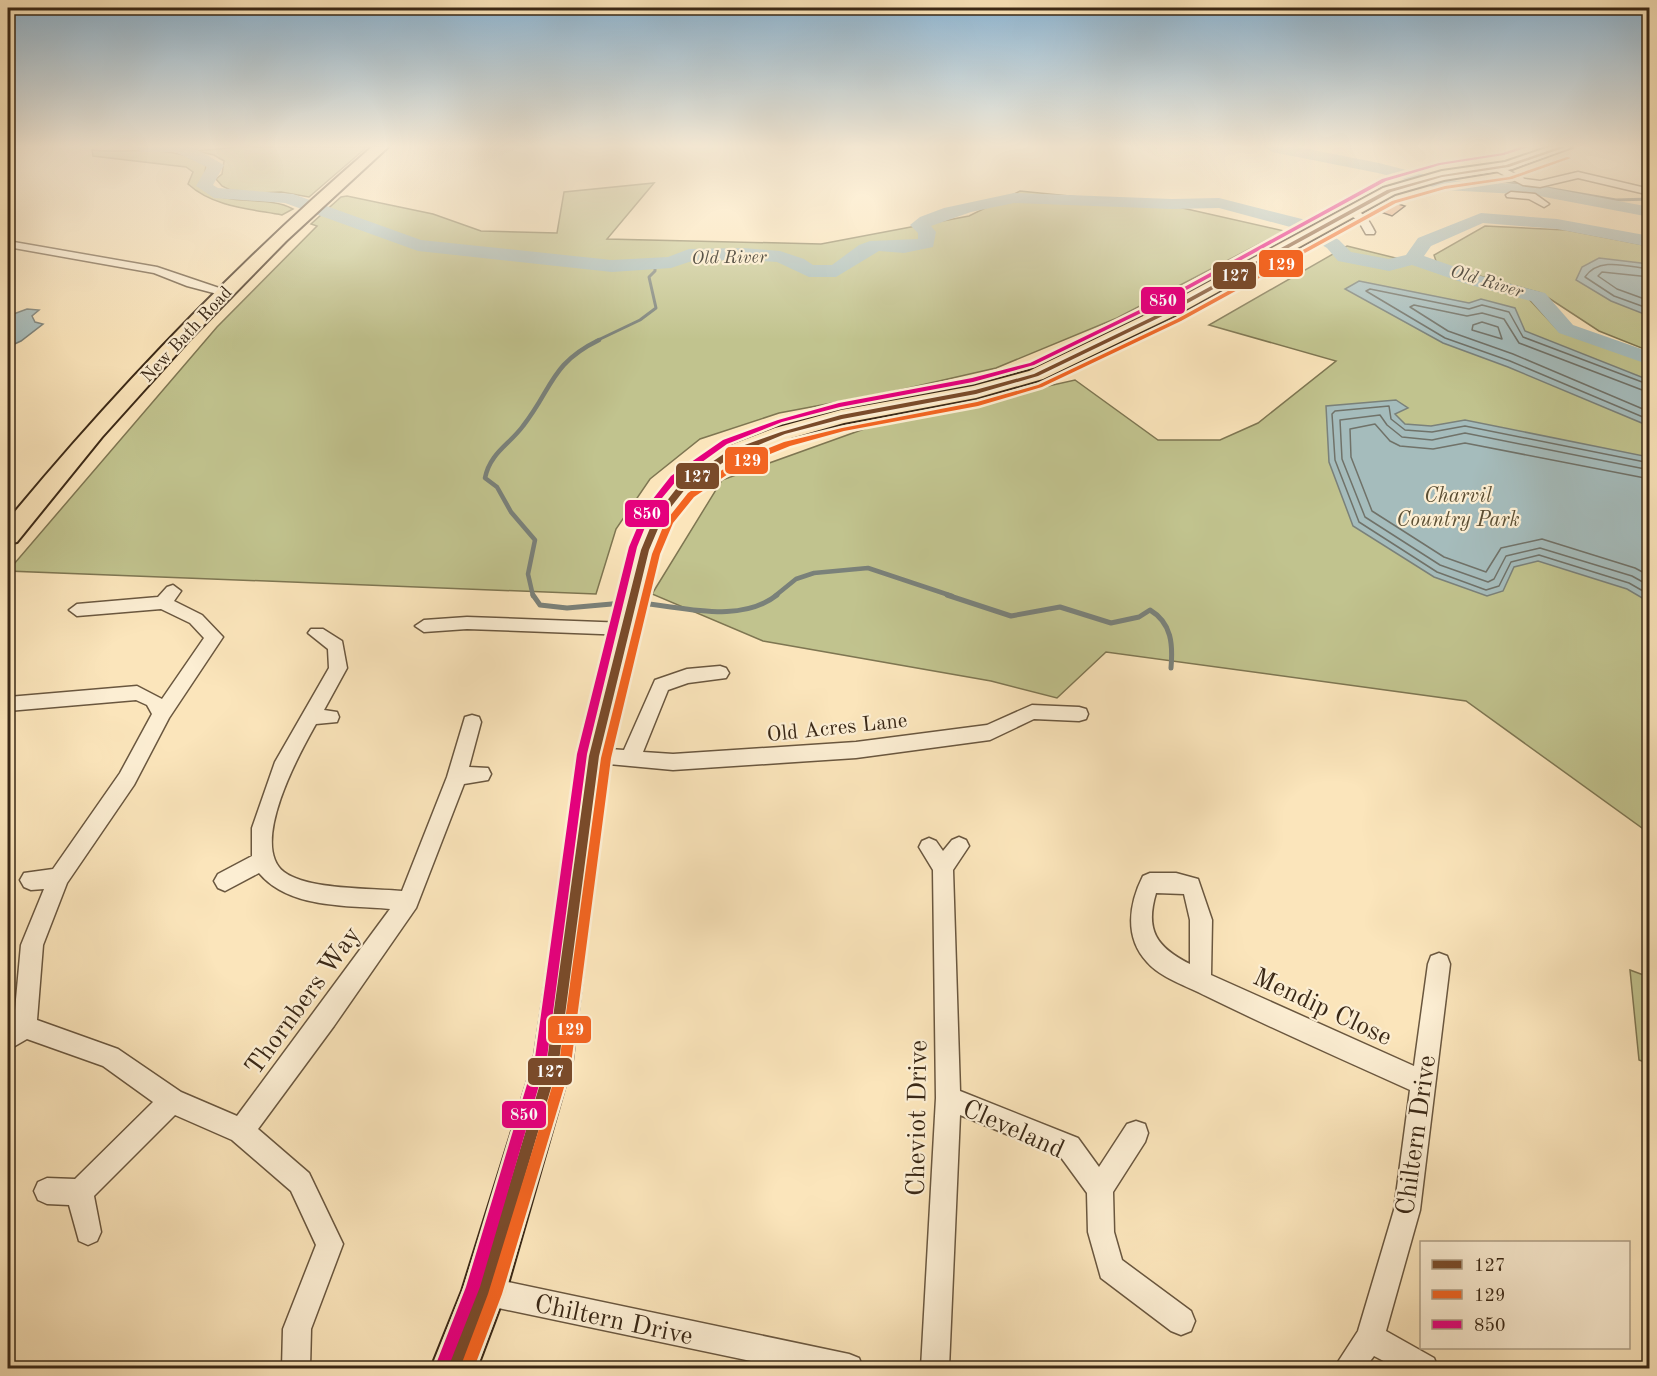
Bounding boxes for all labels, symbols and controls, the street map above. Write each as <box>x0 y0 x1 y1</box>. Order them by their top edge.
water label: Old River <box>691 248 768 268</box>
line badge: 129 <box>1258 249 1304 278</box>
text: 129 <box>1267 258 1295 274</box>
line badge: 127 <box>1212 261 1257 290</box>
water label: Old River <box>1448 262 1526 302</box>
text: 127 <box>1221 269 1249 285</box>
street label: New Bath Road <box>138 283 235 386</box>
line badge: 850 <box>1140 286 1186 315</box>
text: 850 <box>1149 294 1177 310</box>
line badge: 129 <box>724 446 769 475</box>
text: 129 <box>733 454 761 470</box>
line badge: 127 <box>675 462 720 490</box>
text: 127 <box>683 470 711 486</box>
park label: Charvil Country Park <box>1396 486 1520 531</box>
line badge: 850 <box>624 499 670 528</box>
text: 850 <box>633 507 661 523</box>
street label: Old Acres Lane <box>766 711 908 746</box>
street label: Thornbers Way <box>241 922 366 1080</box>
street label: Mendip Close <box>1249 964 1395 1051</box>
line badge: 129 <box>547 1015 592 1044</box>
text: 129 <box>556 1023 584 1039</box>
street label: Cheviot Drive <box>904 1040 932 1196</box>
street label: Chiltern Drive <box>1393 1054 1441 1217</box>
line badge: 127 <box>527 1057 573 1086</box>
text: 127 <box>536 1065 564 1081</box>
street label: Cleveland <box>958 1096 1068 1164</box>
line badge: 850 <box>501 1100 547 1129</box>
text: 850 <box>510 1108 538 1124</box>
legend <box>1420 1241 1630 1349</box>
text: 127 <box>1474 1257 1505 1275</box>
text: 129 <box>1474 1287 1505 1305</box>
street label: Chiltern Drive <box>532 1291 695 1350</box>
text: 850 <box>1474 1317 1505 1335</box>

